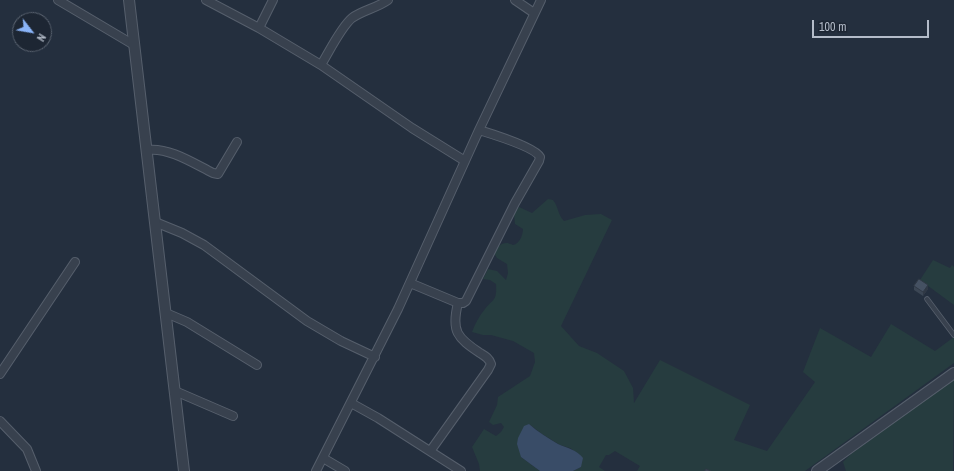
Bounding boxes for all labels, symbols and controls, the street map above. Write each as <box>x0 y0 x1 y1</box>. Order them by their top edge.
north arrow <box>12 12 52 52</box>
scale bar <box>814 12 931 38</box>
text: 100 m <box>819 19 846 35</box>
text: N <box>34 31 49 44</box>

